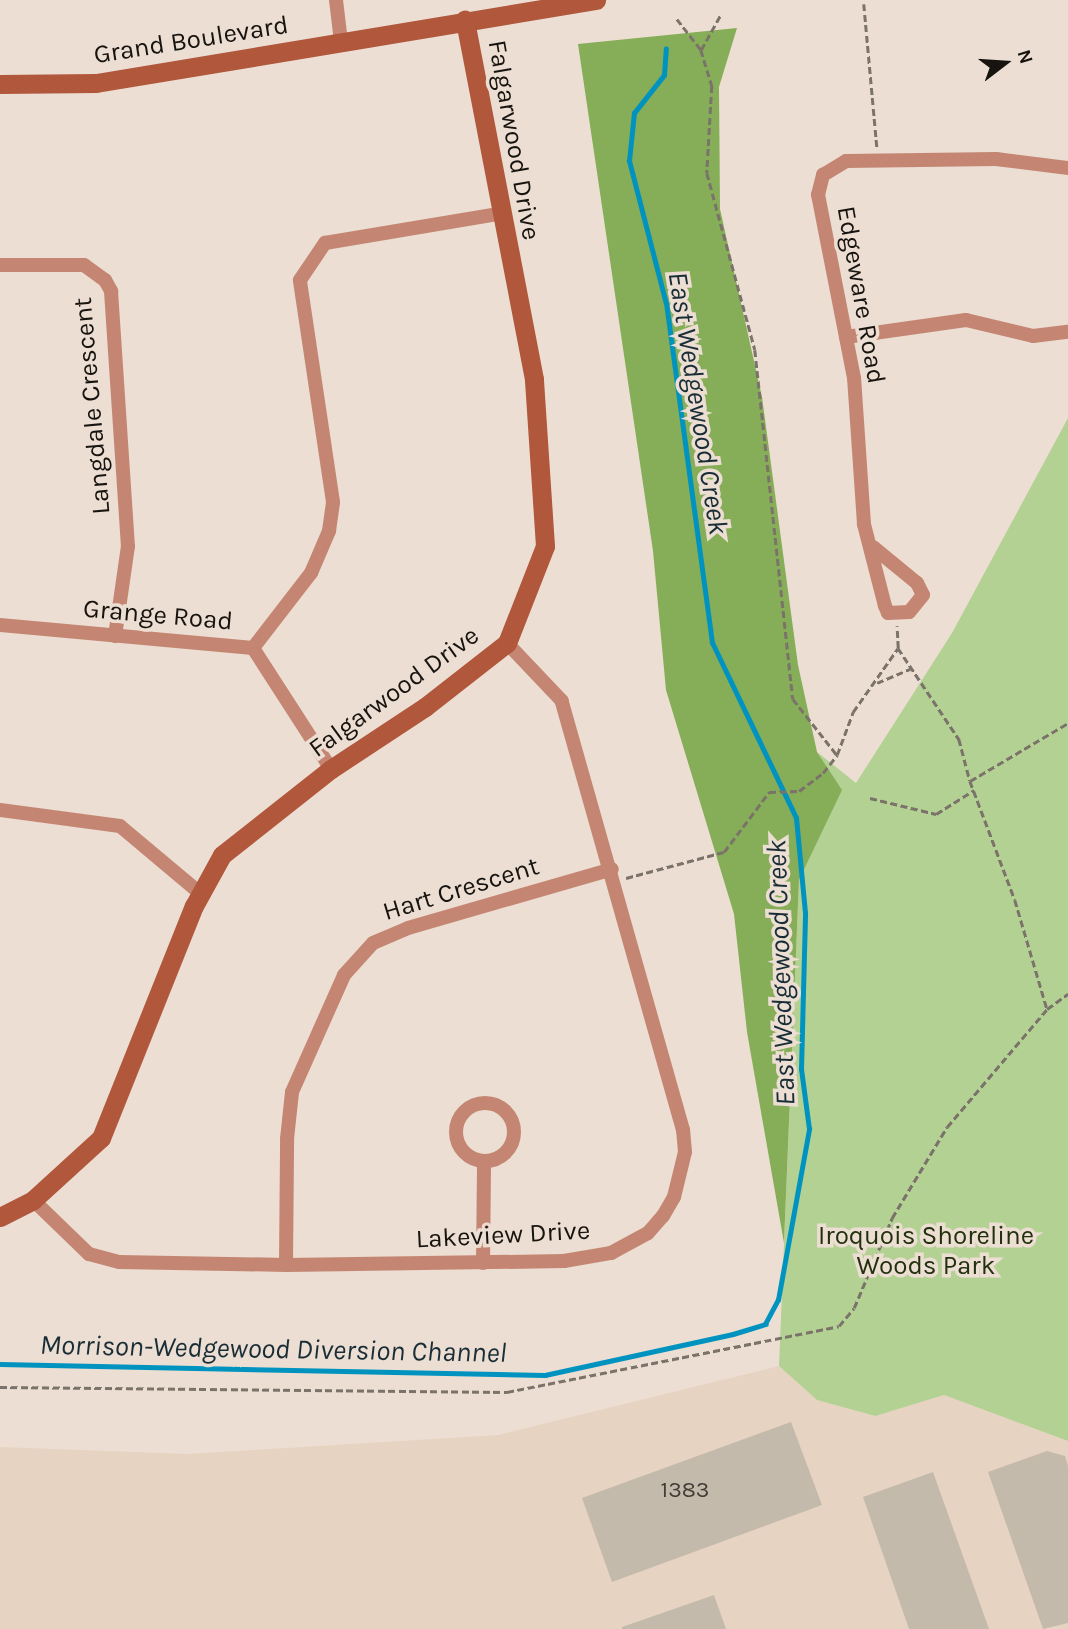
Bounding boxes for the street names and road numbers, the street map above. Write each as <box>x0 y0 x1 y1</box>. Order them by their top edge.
street label: Grand Boulevard <box>91 9 291 71</box>
street label: Falgarwood Drive <box>481 38 547 242</box>
street label: Edgeware Road <box>830 204 892 386</box>
street label: Langdale Crescent <box>67 296 117 516</box>
street label: Grange Road <box>82 593 234 637</box>
street label: Falgarwood Drive <box>303 620 485 764</box>
street label: Hart Crescent <box>379 850 543 928</box>
street label: Lakeview Drive <box>415 1215 591 1255</box>

